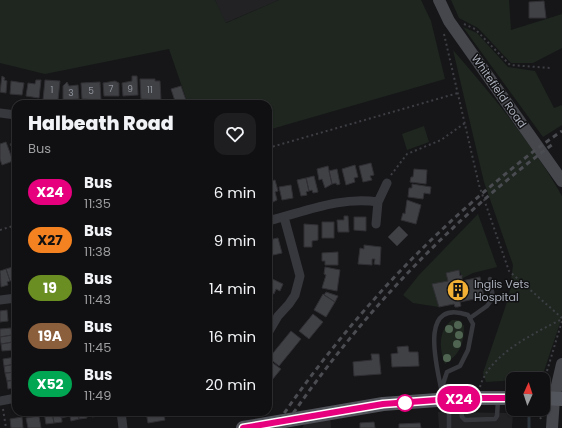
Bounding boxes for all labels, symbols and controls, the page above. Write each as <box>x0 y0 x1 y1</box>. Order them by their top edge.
street label: Whitefield Road <box>468 51 530 131</box>
house number: 7 <box>109 83 114 95</box>
house number: 9 <box>127 83 133 95</box>
house number: 1 <box>51 84 54 96</box>
house number: 11 <box>147 84 153 96</box>
house number: 5 <box>88 85 94 97</box>
house number: 3 <box>68 87 74 99</box>
text: Halbeath Road <box>28 110 174 137</box>
button: heart <box>214 113 256 155</box>
text: Bus <box>28 139 51 158</box>
text: Bus <box>84 172 112 193</box>
text: X24 <box>36 182 64 202</box>
text: 6 min <box>214 182 256 203</box>
text: 11:35 <box>84 194 111 213</box>
text: Bus <box>84 220 112 241</box>
text: X27 <box>37 230 63 250</box>
text: 9 min <box>214 230 256 251</box>
text: 11:38 <box>84 242 111 261</box>
text: Bus <box>84 268 112 289</box>
place label: Inglis Vets Hospital <box>474 276 530 305</box>
building icon: Inglis Vets Hospital <box>445 277 471 303</box>
text: 19 <box>43 278 57 298</box>
text: 14 min <box>209 278 256 299</box>
text: 11:43 <box>84 290 111 309</box>
text: Bus <box>84 316 112 337</box>
text: 19A <box>38 326 62 346</box>
text: 16 min <box>209 326 256 347</box>
text: 11:45 <box>84 338 111 357</box>
text: Bus <box>84 364 112 385</box>
north arrow <box>506 372 550 416</box>
map controls <box>506 372 550 416</box>
text: X52 <box>36 374 64 394</box>
text: 20 min <box>205 374 256 395</box>
text: 11:49 <box>84 386 111 405</box>
line badge: X24 <box>436 386 482 412</box>
text: X24 <box>445 389 473 409</box>
unlabelled marker <box>396 394 414 412</box>

